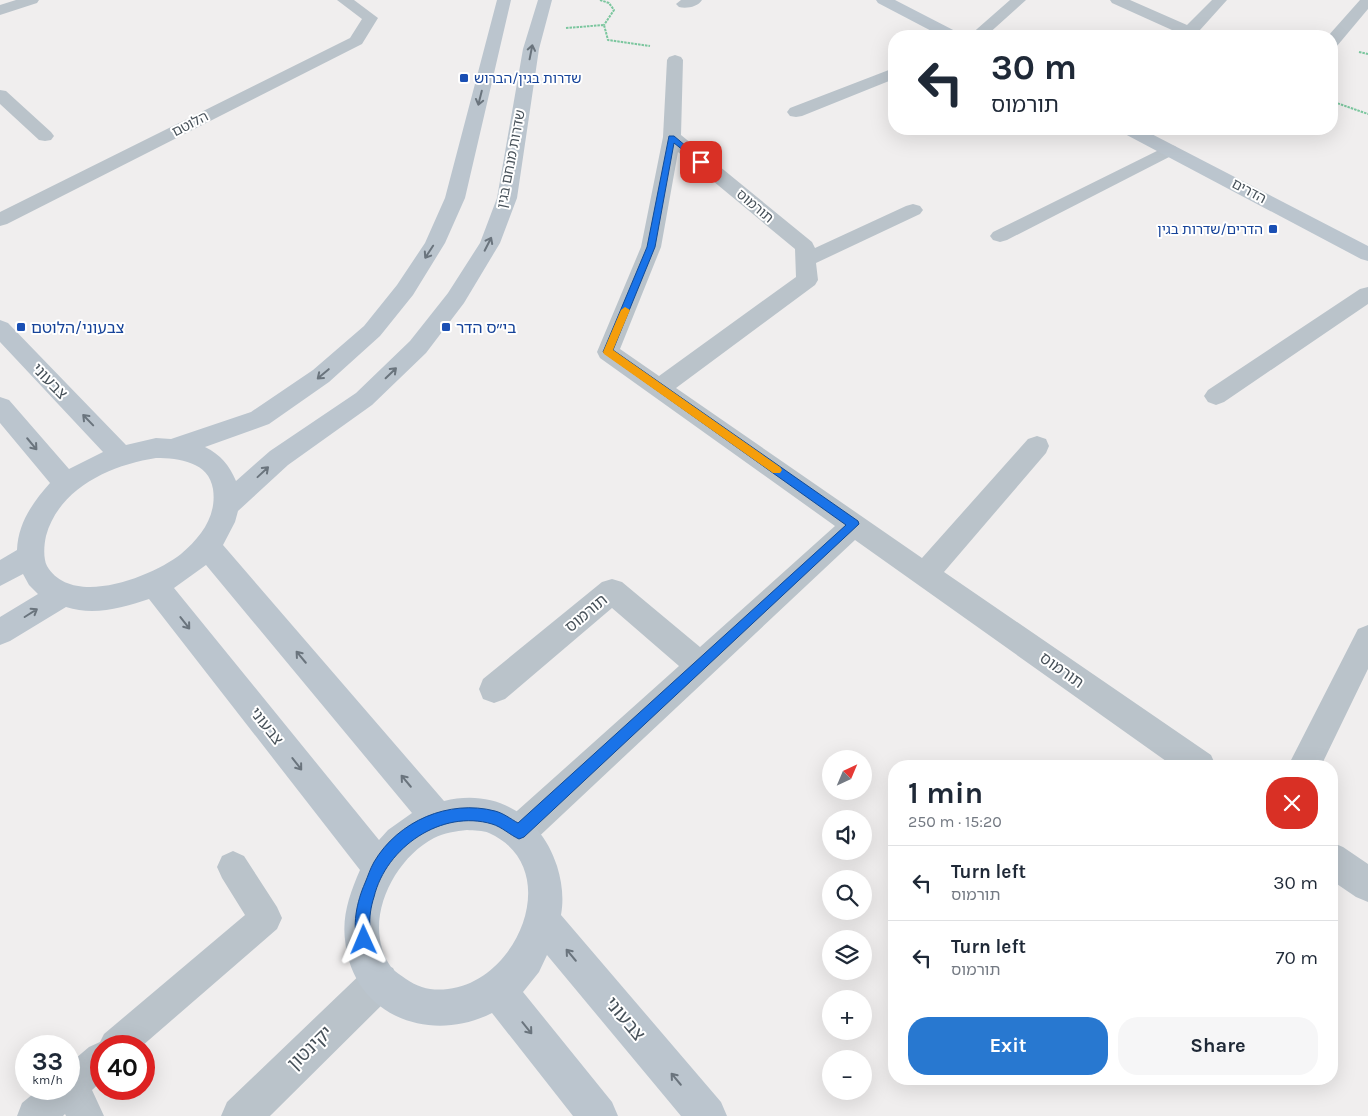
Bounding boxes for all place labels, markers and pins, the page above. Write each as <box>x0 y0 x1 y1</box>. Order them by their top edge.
place label: שדרות בגין/הברוש <box>474 70 582 87</box>
marker: שדרות בגין/הברוש <box>458 72 470 84</box>
pin <box>680 141 722 183</box>
place label: הדרים/שדרות בגין <box>1157 221 1263 238</box>
marker: הדרים/שדרות בגין <box>1267 223 1279 235</box>
place label: צבעוני/הלוטם <box>31 318 125 337</box>
place label: בי״ס הדר <box>456 318 516 337</box>
marker: צבעוני/הלוטם <box>15 321 27 333</box>
marker: בי״ס הדר <box>440 321 452 333</box>

